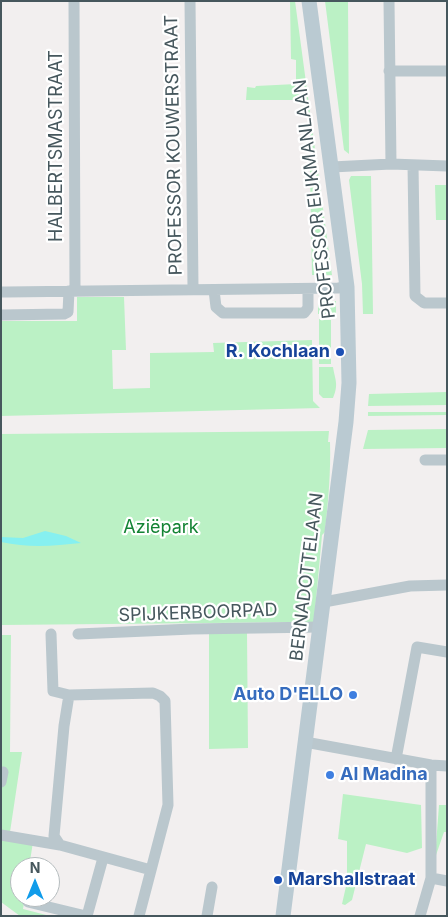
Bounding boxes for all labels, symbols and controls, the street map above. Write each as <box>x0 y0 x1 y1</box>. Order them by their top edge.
street label: PROFESSOR KOUWERSTRAAT <box>161 15 187 275</box>
street label: HALBERTSMASTRAAT <box>46 50 68 242</box>
street label: PROFESSOR EIJKMANLAAN <box>290 78 340 320</box>
place label: R. Kochlaan <box>226 341 330 363</box>
marker: R. Kochlaan <box>334 346 346 358</box>
street label: BERNADOTTELAAN <box>286 492 328 662</box>
park label: Aziëpark <box>123 517 199 539</box>
street label: SPIJKERBOORPAD <box>118 599 278 627</box>
place label: Auto D'ELLO <box>233 684 343 706</box>
marker: Auto D'ELLO <box>347 689 359 701</box>
place label: Al Madina <box>340 764 428 786</box>
marker: Al Madina <box>324 769 336 781</box>
north arrow <box>10 857 60 907</box>
text: N <box>30 859 40 876</box>
place label: Marshallstraat <box>288 869 415 891</box>
marker: Marshallstraat <box>272 874 284 886</box>

